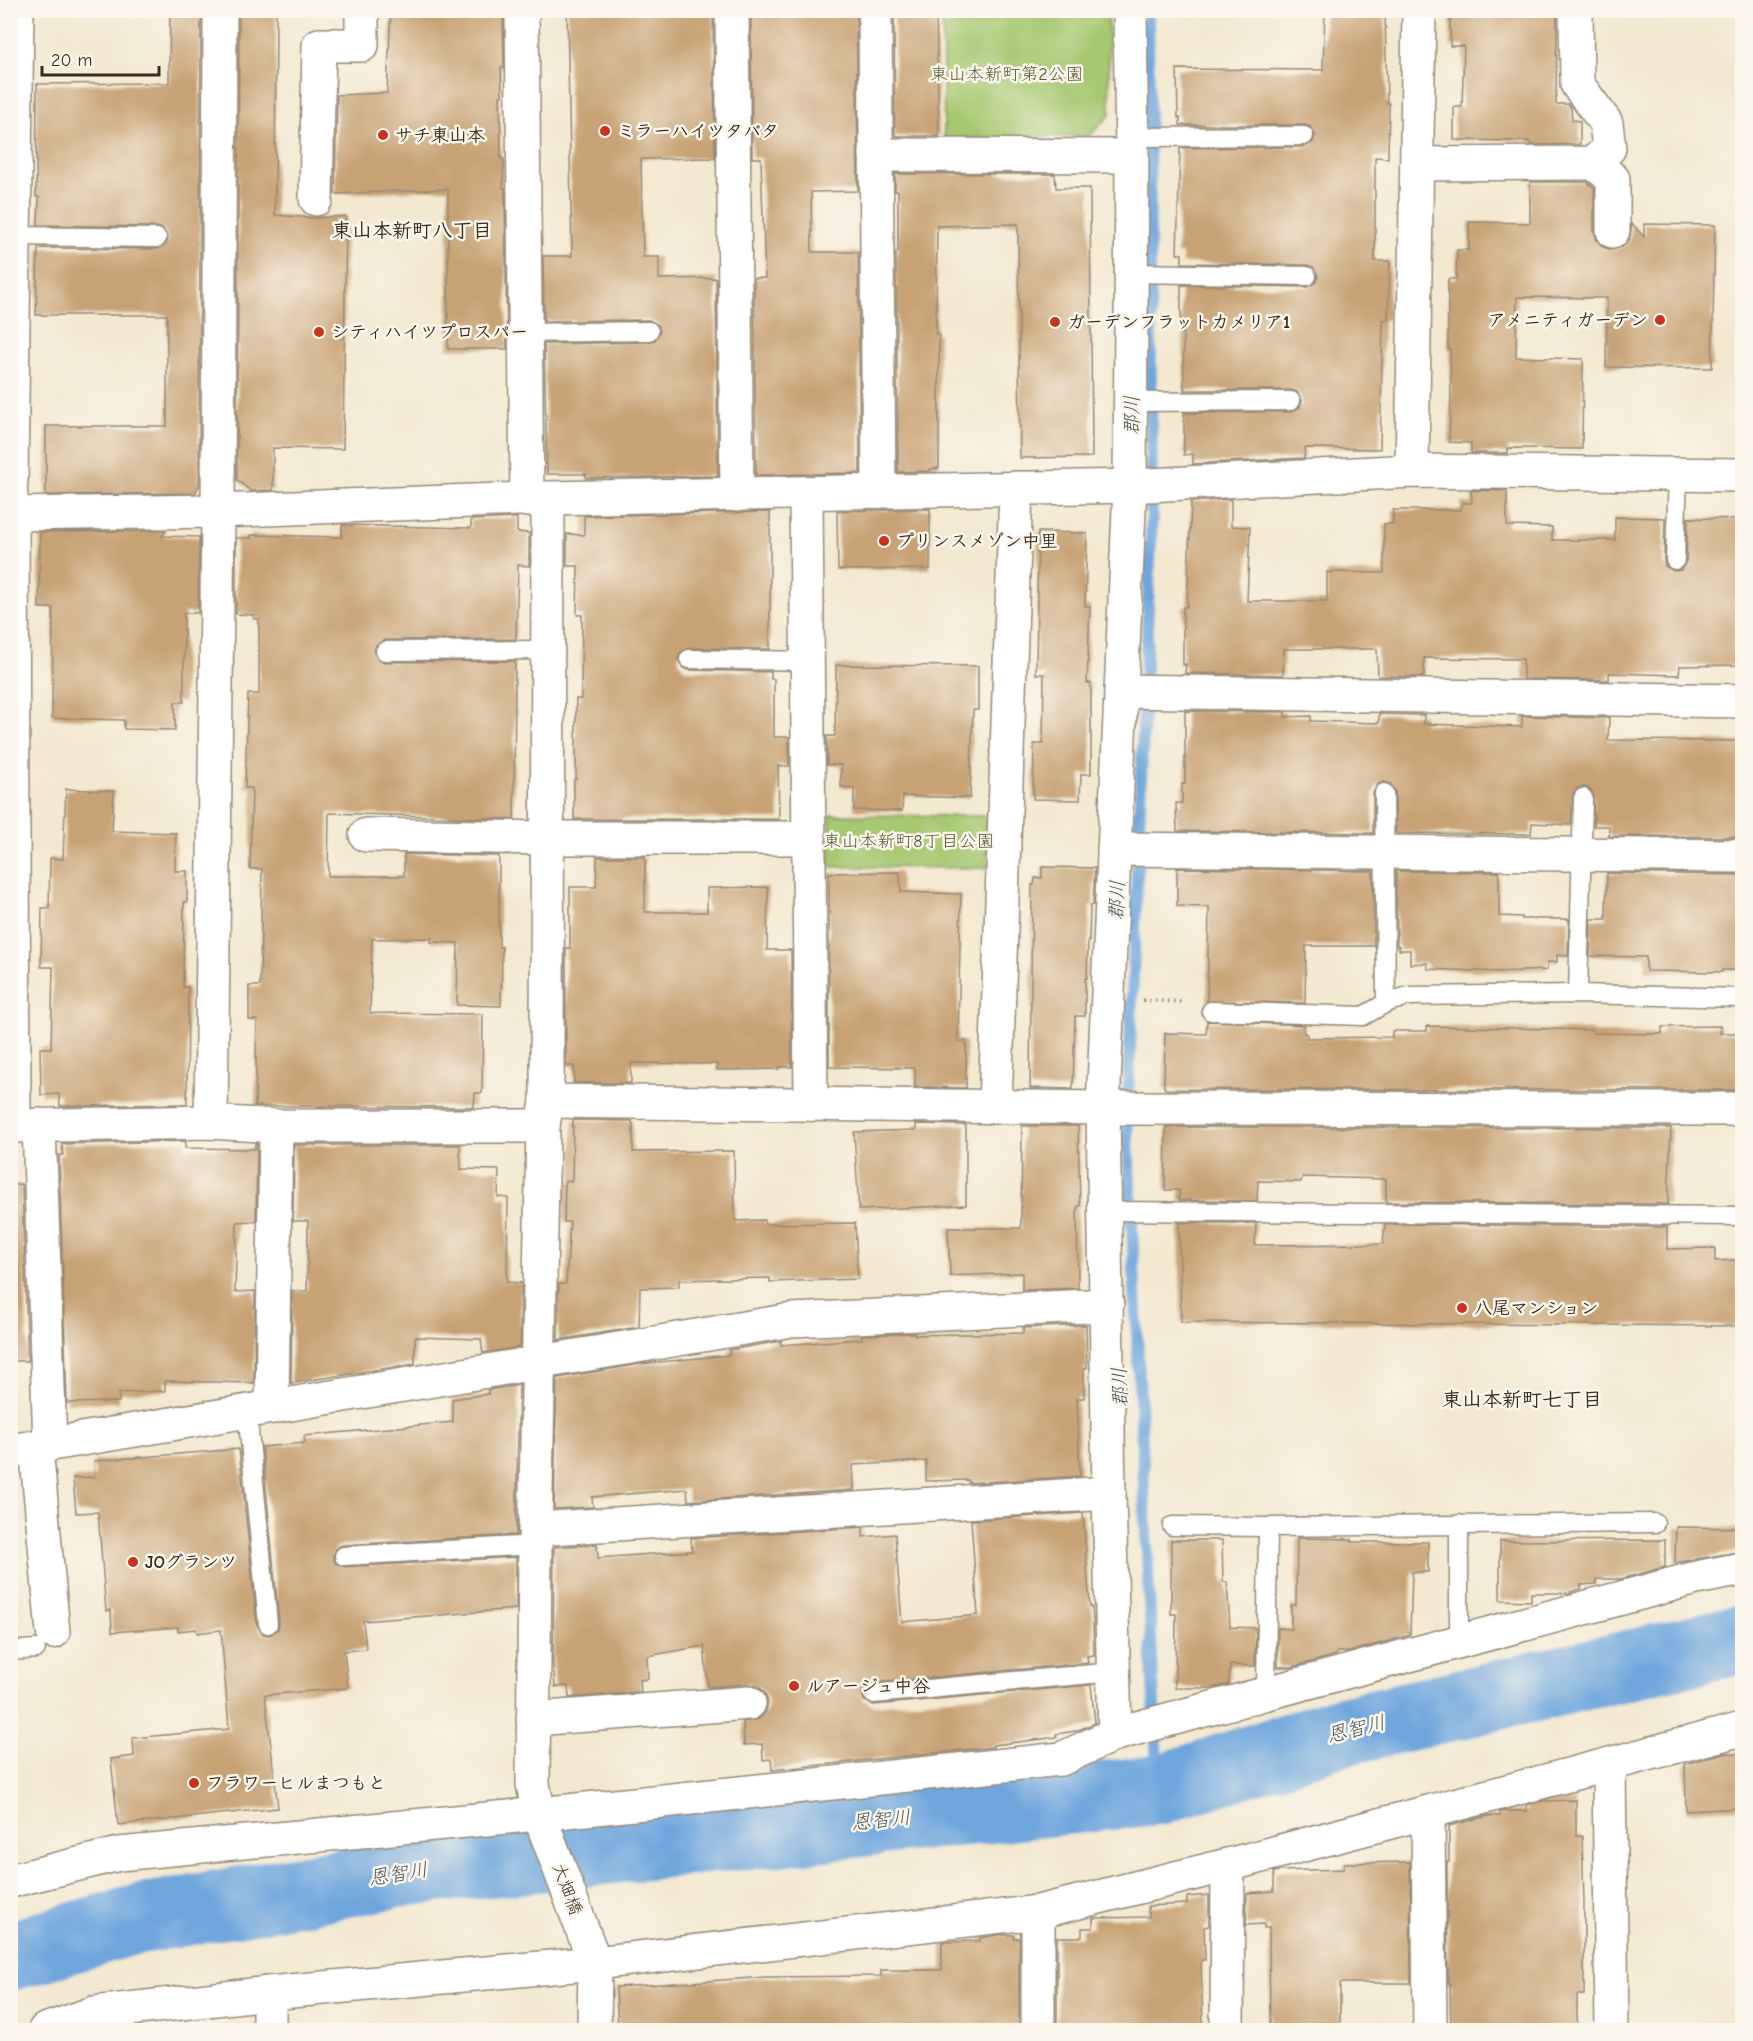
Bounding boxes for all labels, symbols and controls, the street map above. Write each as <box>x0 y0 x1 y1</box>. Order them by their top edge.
scale bar <box>42 39 159 77</box>
text: 20 m <box>51 50 92 71</box>
park label: 東山本新町第2公園 <box>930 64 1084 85</box>
place label: ミラーハイツタバタ <box>617 121 779 142</box>
marker: ミラーハイツタバタ <box>598 124 612 138</box>
place label: サチ東山本 <box>395 125 485 146</box>
marker: サチ東山本 <box>376 128 390 142</box>
district label: 東山本新町八丁目 <box>332 219 492 242</box>
place label: アメニティガーデン <box>1488 310 1648 331</box>
place label: ガーデンフラットカメリア1 <box>1067 312 1290 333</box>
marker: アメニティガーデン <box>1653 313 1667 327</box>
marker: ガーデンフラットカメリア1 <box>1048 315 1062 329</box>
place label: シティハイツプロスパー <box>331 322 528 343</box>
marker: シティハイツプロスパー <box>312 325 326 339</box>
water label: 郡川 <box>1120 395 1144 435</box>
place label: プリンスメゾン中里 <box>896 531 1058 552</box>
marker: プリンスメゾン中里 <box>877 534 891 548</box>
park label: 東山本新町8丁目公園 <box>823 831 995 852</box>
water label: 郡川 <box>1105 880 1129 920</box>
place label: 八尾マンション <box>1474 1298 1599 1319</box>
marker: 八尾マンション <box>1455 1301 1469 1315</box>
water label: 郡川 <box>1107 1366 1133 1408</box>
district label: 東山本新町七丁目 <box>1442 1388 1602 1411</box>
place label: JOグランツ <box>145 1552 237 1573</box>
marker: JOグランツ <box>126 1555 140 1569</box>
place label: ルアージュ中谷 <box>806 1676 930 1697</box>
marker: ルアージュ中谷 <box>787 1679 801 1693</box>
water label: 恩智川 <box>1324 1711 1388 1747</box>
place label: フラワーヒルまつもと <box>206 1773 386 1794</box>
marker: フラワーヒルまつもと <box>187 1776 201 1790</box>
water label: 恩智川 <box>850 1805 912 1835</box>
water label: 恩智川 <box>367 1858 429 1890</box>
street label: 大畑橋 <box>548 1860 586 1918</box>

